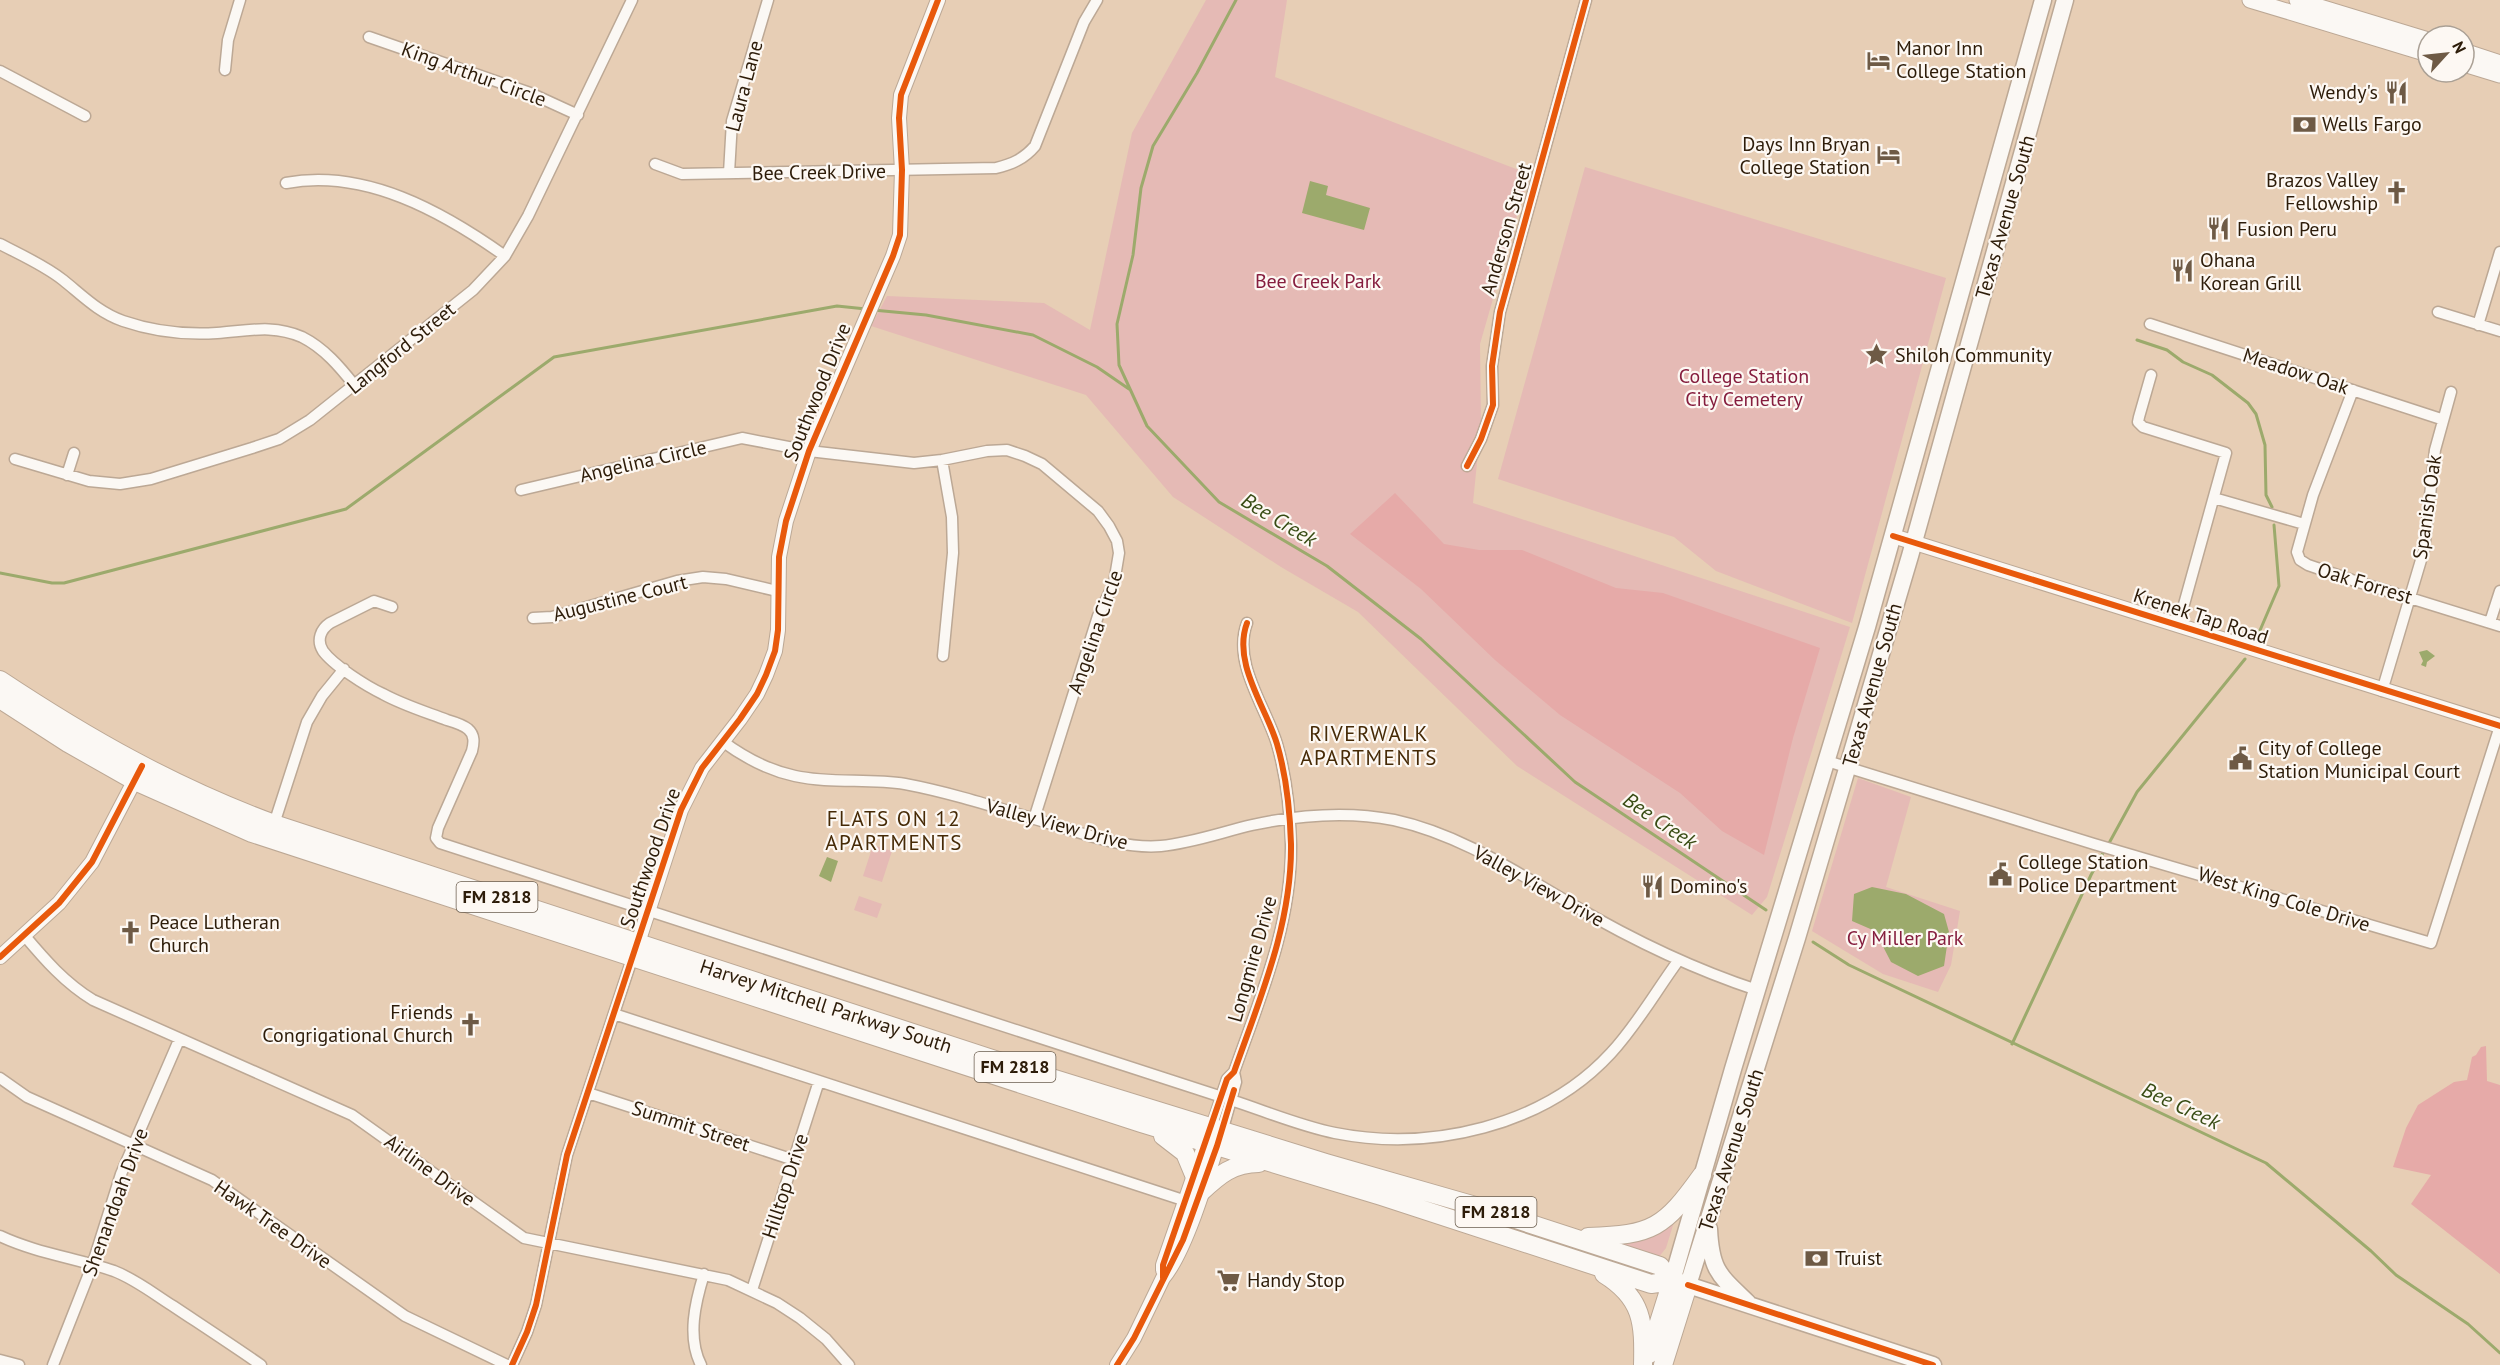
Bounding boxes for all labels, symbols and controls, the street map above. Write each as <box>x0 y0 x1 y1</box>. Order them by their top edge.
north arrow <box>2416 24 2476 84</box>
place label: Manor Inn College Station <box>1896 35 2026 84</box>
street label: King Arthur Circle <box>398 36 550 112</box>
street label: Laura Lane <box>719 37 769 135</box>
text: N <box>2448 38 2471 56</box>
hotel icon: Manor Inn College Station <box>1865 47 1891 73</box>
place label: Wendy's <box>2310 79 2378 105</box>
restaurant icon: Wendy's <box>2383 79 2409 105</box>
bank icon: Wells Fargo <box>2291 111 2317 137</box>
place label: Wells Fargo <box>2322 111 2422 137</box>
place label: Days Inn Bryan College Station <box>1740 131 1870 180</box>
street label: Texas Avenue South <box>1969 132 2041 302</box>
hotel icon: Days Inn Bryan College Station <box>1875 142 1901 168</box>
street label: Bee Creek Drive <box>752 158 886 186</box>
street label: Anderson Street <box>1475 159 1537 298</box>
place label: Brazos Valley Fellowship <box>2266 167 2379 216</box>
church icon: Brazos Valley Fellowship <box>2383 179 2409 205</box>
restaurant icon: Fusion Peru <box>2206 216 2232 242</box>
place label: Fusion Peru <box>2237 216 2337 242</box>
place label: Ohana Korean Grill <box>2200 247 2301 296</box>
restaurant icon: Ohana Korean Grill <box>2169 258 2195 284</box>
park label: Bee Creek Park <box>1255 268 1382 294</box>
street label: Langford Street <box>341 296 461 400</box>
street label: Southwood Drive <box>777 319 857 465</box>
place icon: Shiloh Community <box>1864 342 1890 368</box>
place label: Shiloh Community <box>1895 342 2053 368</box>
street label: Meadow Oak <box>2240 342 2353 400</box>
park label: College Station City Cemetery <box>1679 363 1809 412</box>
street label: Angelina Circle <box>577 434 709 488</box>
street label: Spanish Oak <box>2407 453 2447 561</box>
water label: Bee Creek <box>1237 487 1323 553</box>
street label: Oak Forrest <box>2314 556 2416 610</box>
street label: Angelina Circle <box>1062 567 1128 697</box>
street label: Augustine Court <box>550 569 690 627</box>
street label: Krenek Tap Road <box>2130 582 2272 650</box>
street label: Texas Avenue South <box>1836 600 1908 770</box>
district label: RIVERWALK APARTMENTS <box>1300 720 1438 771</box>
place label: City of College Station Municipal Court <box>2258 735 2460 784</box>
public building icon: City of College Station Municipal Court <box>2227 746 2253 772</box>
street label: Southwood Drive <box>614 784 686 932</box>
water label: Bee Creek <box>1618 786 1704 856</box>
street label: Valley View Drive <box>982 792 1131 855</box>
district label: FLATS ON 12 APARTMENTS <box>825 805 963 856</box>
street label: Valley View Drive <box>1468 839 1609 933</box>
place label: College Station Police Department <box>2018 849 2177 898</box>
street label: West King Cole Drive <box>2195 860 2373 938</box>
public building icon: College Station Police Department <box>1987 861 2013 887</box>
restaurant icon: Domino's <box>1639 873 1665 899</box>
place label: Domino's <box>1670 873 1748 899</box>
road number: FM 2818 <box>456 882 538 912</box>
street label: Longmire Drive <box>1222 893 1282 1025</box>
place label: Peace Lutheran Church <box>149 909 280 958</box>
church icon: Peace Lutheran Church <box>118 920 144 946</box>
park label: Cy Miller Park <box>1847 925 1964 951</box>
street label: Harvey Mitchell Parkway South <box>697 953 955 1059</box>
place label: Friends Congrigational Church <box>262 999 453 1048</box>
church icon: Friends Congrigational Church <box>458 1011 484 1037</box>
road number: FM 2818 <box>974 1052 1056 1082</box>
street label: Texas Avenue South <box>1692 1066 1770 1234</box>
water label: Bee Creek <box>2138 1076 2226 1136</box>
street label: Summit Street <box>629 1095 753 1157</box>
street label: Shenandoah Drive <box>76 1124 154 1280</box>
street label: Airline Drive <box>379 1128 481 1212</box>
street label: Hilltop Drive <box>756 1130 814 1242</box>
street label: Hawk Tree Drive <box>209 1174 337 1274</box>
road number: FM 2818 <box>1456 1197 1537 1227</box>
bank icon: Truist <box>1804 1245 1830 1271</box>
place label: Truist <box>1835 1245 1882 1271</box>
supermarket icon: Handy Stop <box>1216 1267 1242 1293</box>
place label: Handy Stop <box>1247 1267 1345 1293</box>

